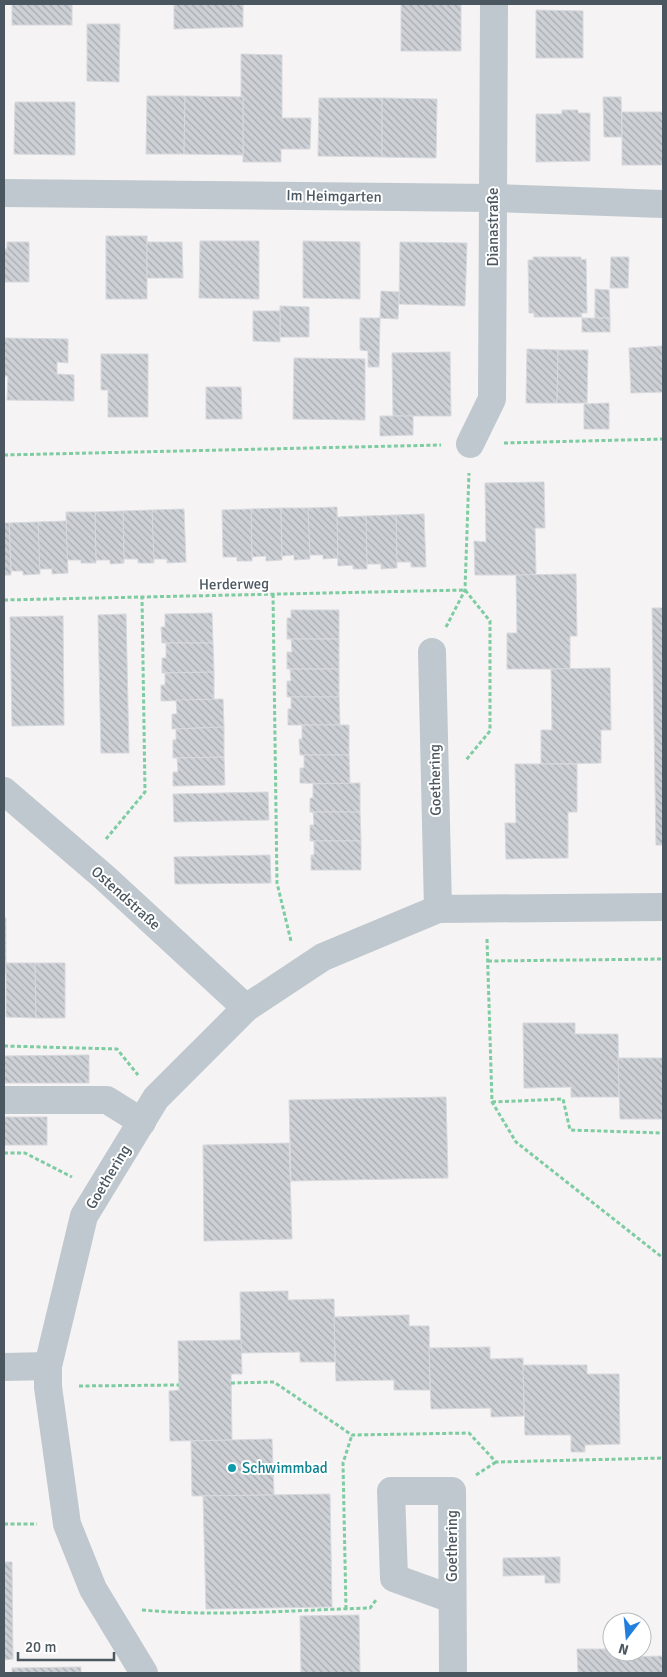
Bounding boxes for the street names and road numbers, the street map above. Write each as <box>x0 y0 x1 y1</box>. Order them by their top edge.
street label: Im Heimgarten <box>286 186 382 206</box>
street label: Dianastraße <box>484 188 502 266</box>
street label: Herderweg <box>199 574 269 594</box>
street label: Goethering <box>425 744 445 816</box>
street label: Ostendstraße <box>88 862 164 934</box>
street label: Goethering <box>82 1142 134 1212</box>
street label: Goethering <box>443 1510 461 1582</box>

